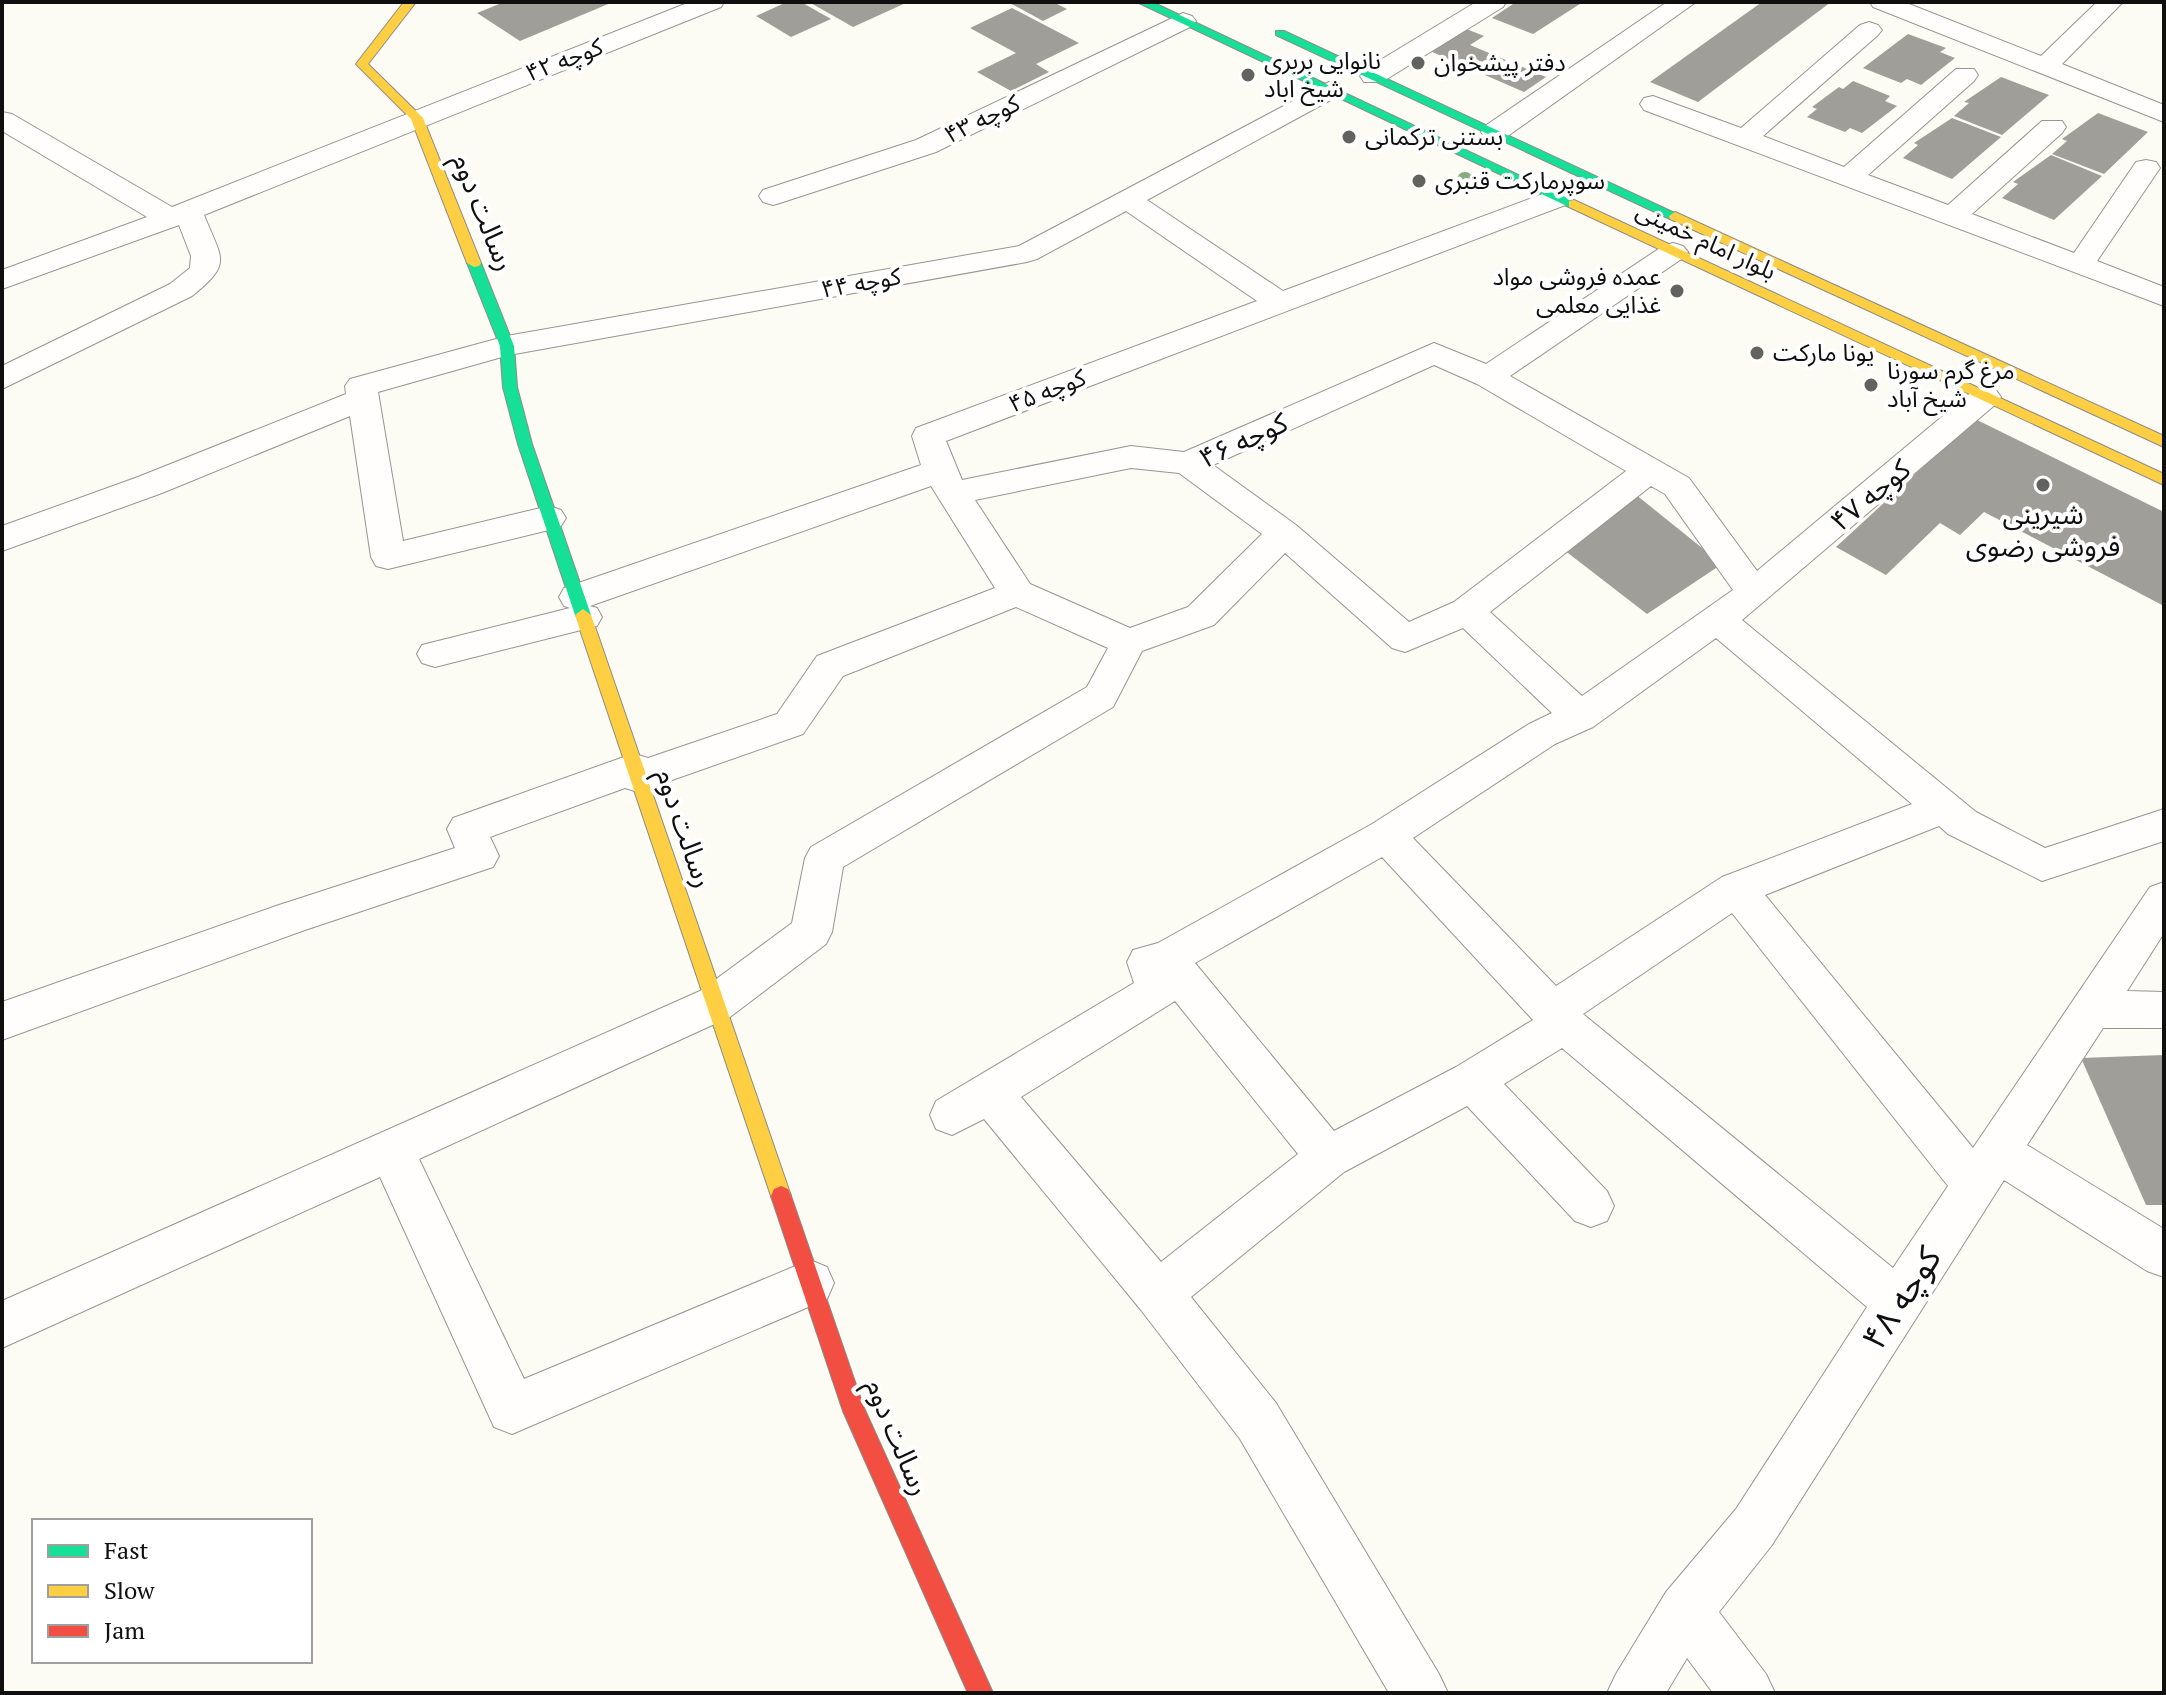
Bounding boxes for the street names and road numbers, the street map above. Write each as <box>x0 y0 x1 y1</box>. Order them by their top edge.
street label: کوچه ۴۲ <box>520 29 608 88</box>
street label: کوچه ۴۳ <box>938 86 1026 150</box>
street label: رسالت دوم <box>441 148 525 277</box>
street label: بلوار امام خمینی <box>1630 194 1782 289</box>
street label: کوچه ۴۴ <box>818 259 904 305</box>
street label: کوچه ۴۵ <box>1003 360 1091 419</box>
street label: کوچه ۴۶ <box>1193 403 1294 476</box>
street label: کوچه ۴۷ <box>1822 450 1918 539</box>
street label: رسالت دوم <box>645 763 723 893</box>
street label: کوچه ۴۸ <box>1851 1237 1951 1358</box>
street label: رسالت دوم <box>855 1373 940 1502</box>

